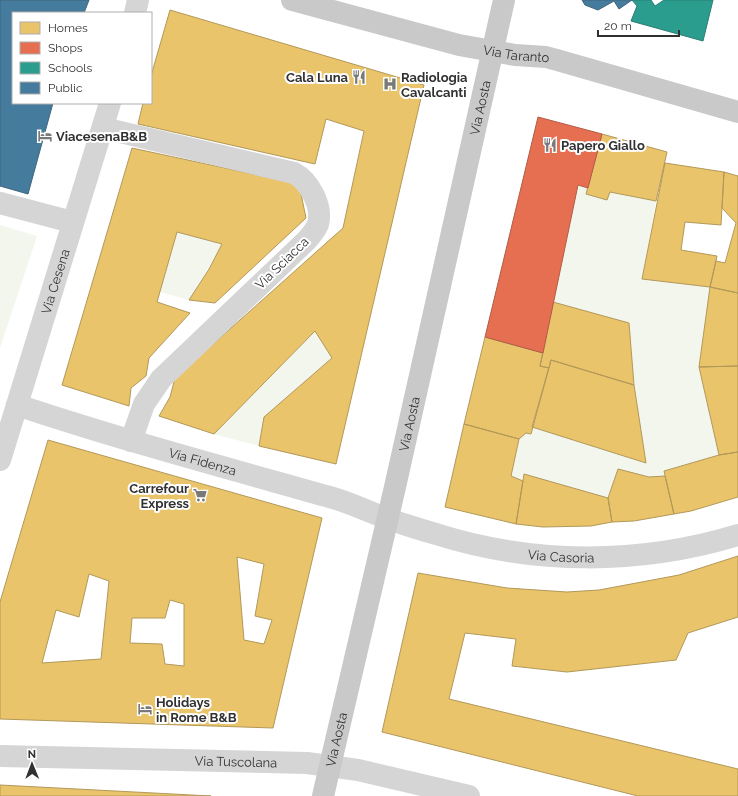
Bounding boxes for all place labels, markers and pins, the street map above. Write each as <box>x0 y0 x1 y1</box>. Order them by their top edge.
restaurant icon: Cala Luna <box>351 69 367 85</box>
place label: Cala Luna <box>286 70 349 85</box>
place label: Radiologia Cavalcanti <box>401 70 468 100</box>
hospital icon: Radiologia Cavalcanti <box>382 76 398 92</box>
hotel icon: ViacesenaB&B <box>37 128 53 144</box>
place label: ViacesenaB&B <box>56 129 147 144</box>
restaurant icon: Papero Giallo <box>542 137 558 153</box>
place label: Papero Giallo <box>561 138 645 153</box>
place label: Carrefour Express <box>129 481 190 511</box>
supermarket icon: Carrefour Express <box>192 487 208 503</box>
place label: Holidays in Rome B&B <box>156 695 237 725</box>
hotel icon: Holidays in Rome B&B <box>137 701 153 717</box>

